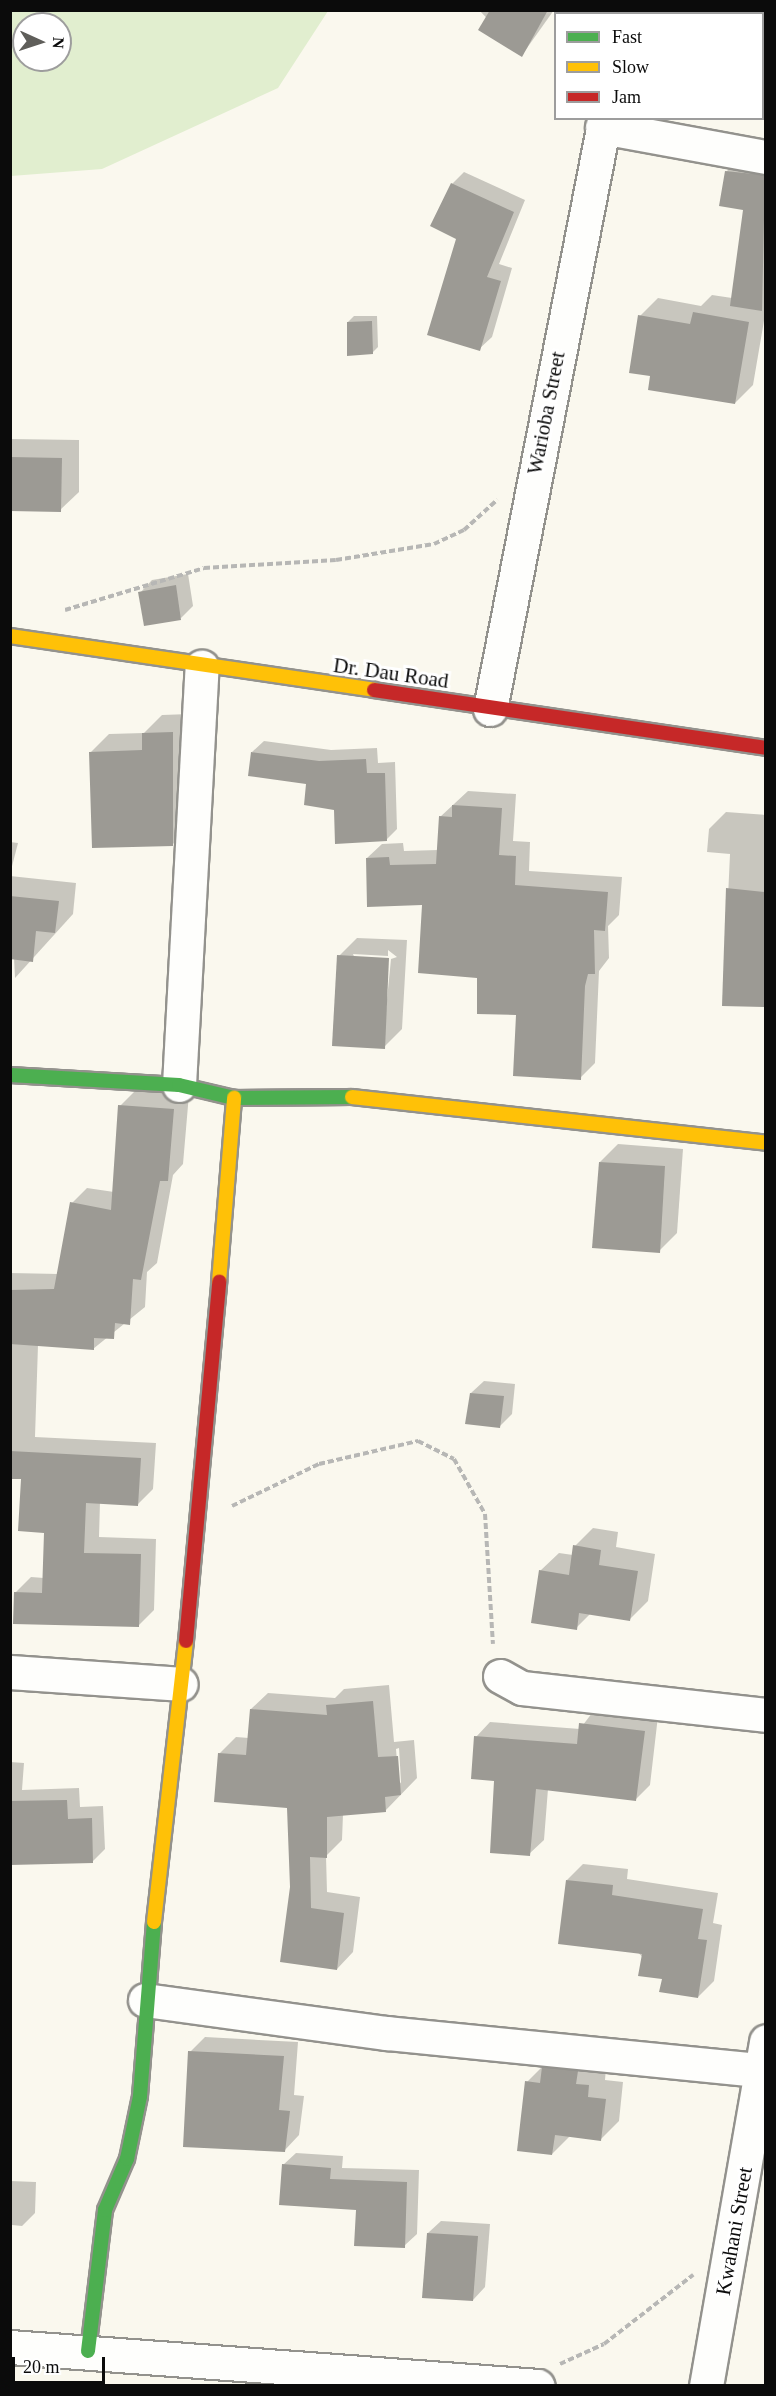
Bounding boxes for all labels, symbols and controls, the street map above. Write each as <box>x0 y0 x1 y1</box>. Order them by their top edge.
north arrow <box>12 12 72 72</box>
legend <box>554 12 764 120</box>
text: Fast <box>612 27 642 47</box>
text: N <box>50 37 67 49</box>
text: Slow <box>612 57 649 77</box>
text: Jam <box>612 87 641 107</box>
street label: Warioba Street <box>522 349 570 477</box>
street label: Dr. Dau Road <box>332 652 450 694</box>
street label: Kwahani Street <box>710 2165 758 2297</box>
scale bar <box>15 2345 108 2383</box>
text: 20 m <box>23 2357 60 2377</box>

